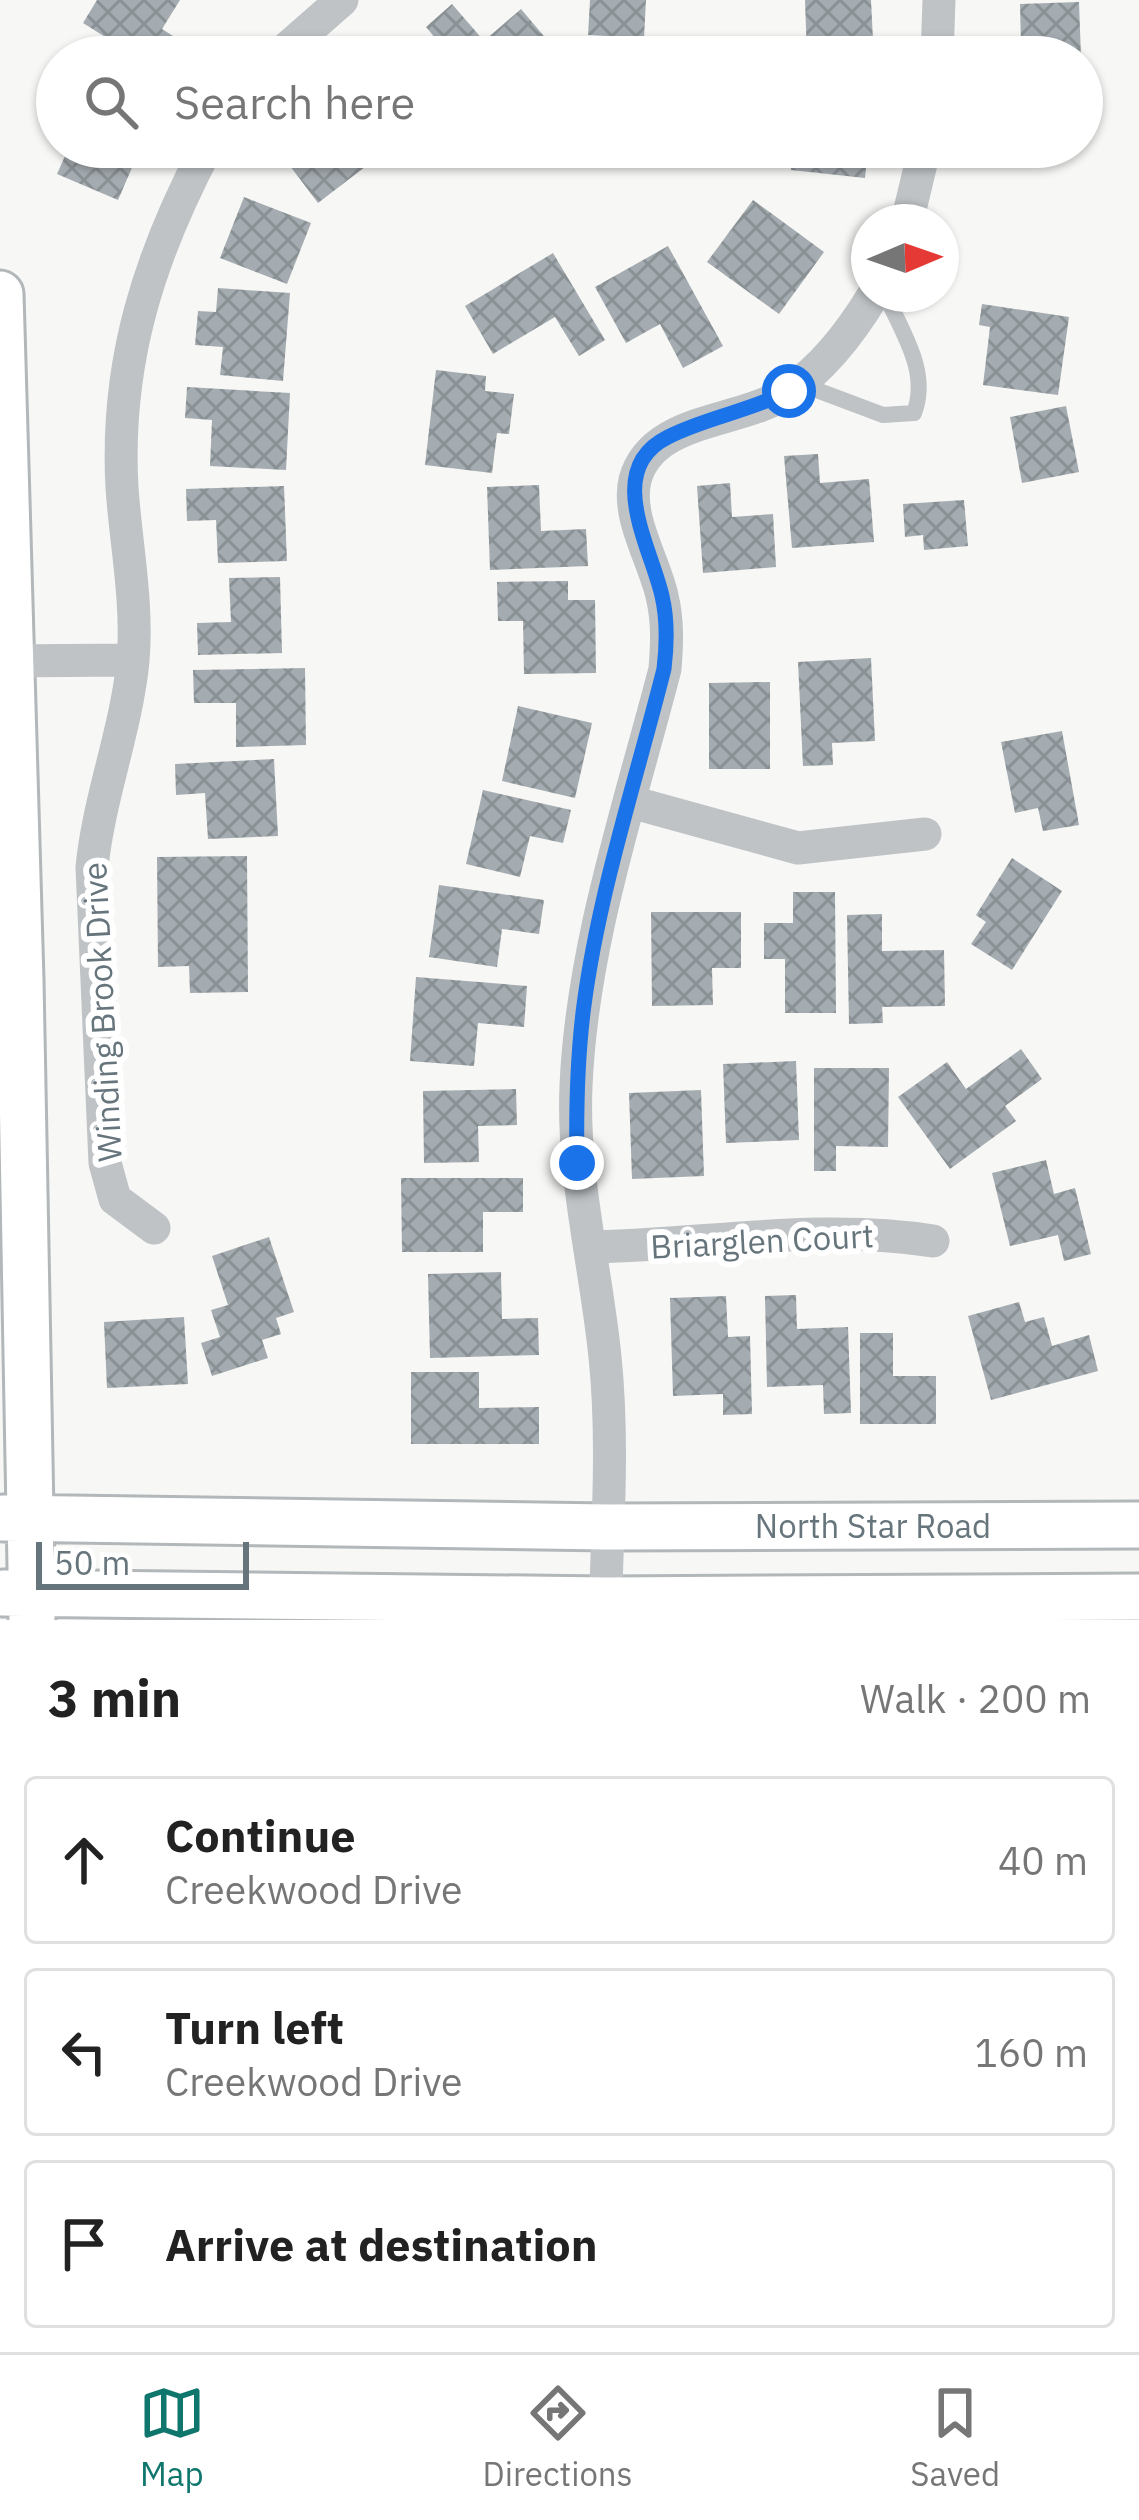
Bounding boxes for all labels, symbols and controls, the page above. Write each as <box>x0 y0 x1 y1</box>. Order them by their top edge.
search box <box>36 36 1103 168</box>
icon: search <box>78 69 144 135</box>
text: Search here <box>174 73 415 131</box>
north arrow <box>851 204 959 312</box>
route start <box>762 364 816 418</box>
street label: Winding Brook Drive <box>72 861 131 1163</box>
route end <box>550 1136 604 1190</box>
street label: Briarglen Court <box>649 1213 875 1268</box>
street label: North Star Road <box>755 1504 991 1547</box>
scale bar <box>36 1536 249 1589</box>
text: 50 m <box>54 1541 130 1584</box>
text: 3 min <box>48 1665 181 1731</box>
text: Walk · 200 m <box>860 1673 1091 1724</box>
text: Continue <box>165 1806 356 1864</box>
icon: ahead <box>51 1827 117 1893</box>
text: 40 m <box>998 1835 1088 1886</box>
text: Creekwood Drive <box>165 1864 463 1915</box>
text: Turn left <box>165 1998 344 2056</box>
icon: left <box>51 2019 117 2085</box>
text: 160 m <box>975 2027 1088 2078</box>
text: Creekwood Drive <box>165 2056 463 2107</box>
icon: arrive <box>51 2211 117 2277</box>
text: Arrive at destination <box>165 2215 598 2273</box>
tab: Map <box>139 2380 205 2495</box>
tab: Directions <box>483 2380 633 2495</box>
tab: Saved <box>910 2380 1000 2495</box>

